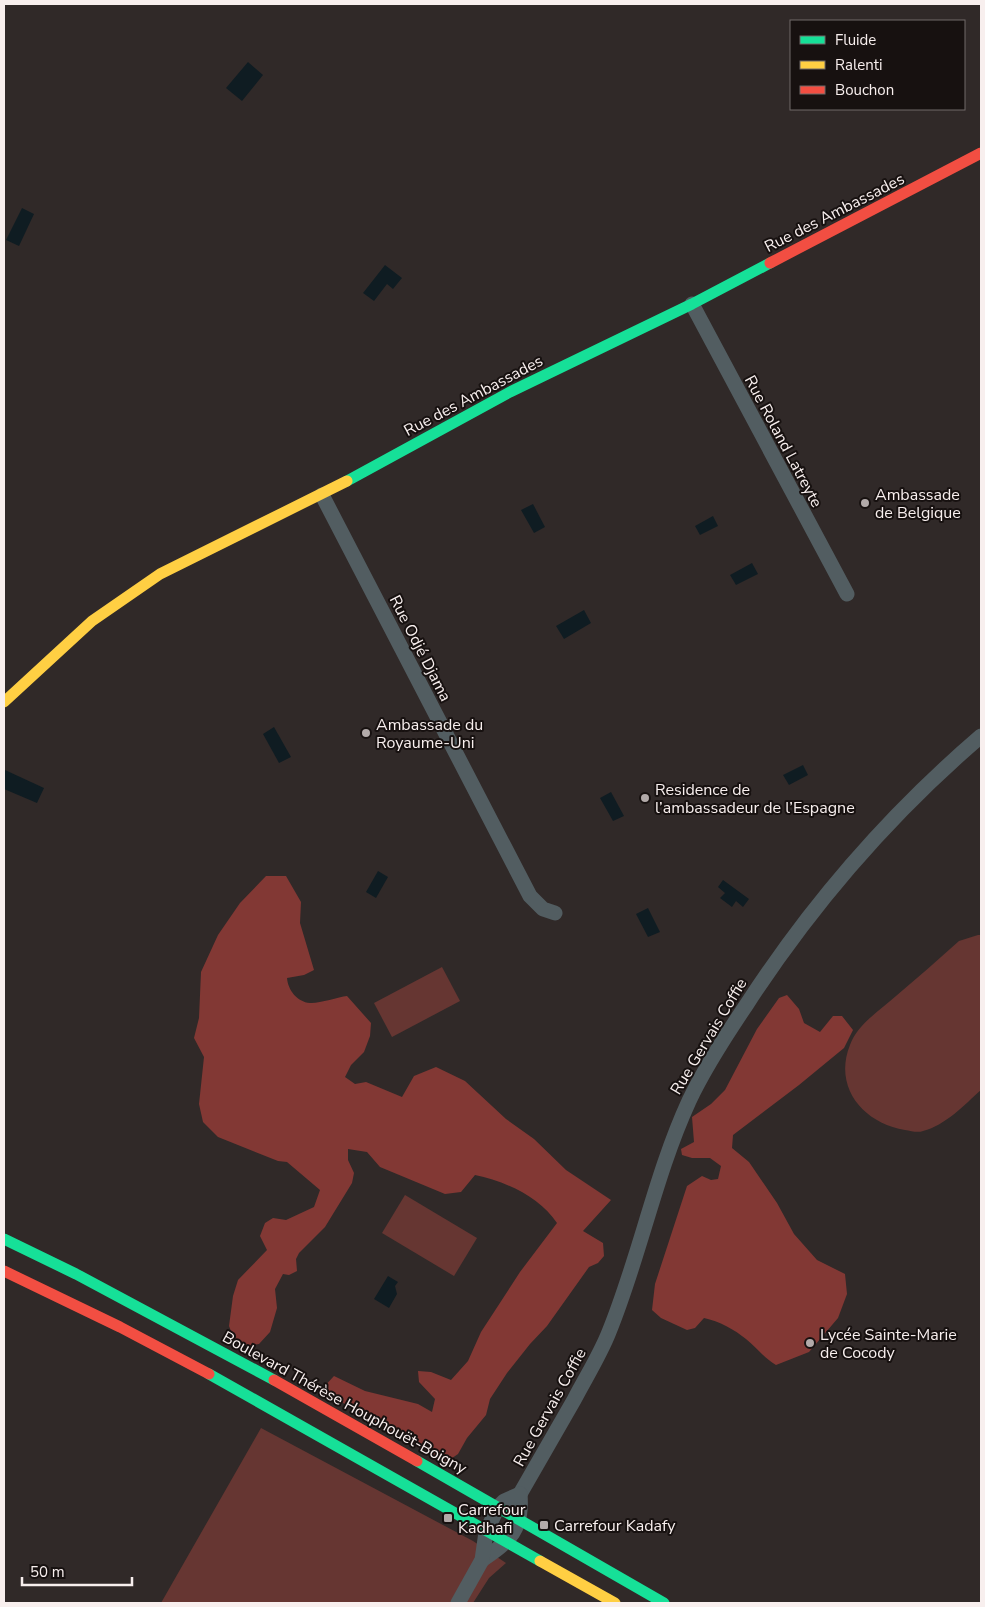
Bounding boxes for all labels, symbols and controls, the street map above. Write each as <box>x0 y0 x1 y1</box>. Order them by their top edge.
legend <box>790 20 965 110</box>
text: Fluide <box>835 30 876 50</box>
text: Ralenti <box>835 55 883 75</box>
text: Bouchon <box>835 80 894 100</box>
street label: Rue des Ambassades <box>761 168 908 258</box>
street label: Rue des Ambassades <box>400 350 547 442</box>
street label: Rue Roland Latreyte <box>739 372 827 511</box>
place label: Ambassade de Belgique <box>875 484 961 524</box>
marker: Ambassade de Belgique <box>859 497 871 509</box>
street label: Rue Odjé Djama <box>384 592 456 705</box>
place label: Ambassade du Royaume-Uni <box>376 714 483 754</box>
marker: Ambassade du Royaume-Uni <box>360 727 372 739</box>
place label: Residence de l’ambassadeur de l’Espagne <box>655 779 855 819</box>
marker: Residence de l’ambassadeur de l’Espagne <box>639 792 651 804</box>
street label: Rue Gervais Coffie <box>665 974 752 1099</box>
place label: Lycée Sainte-Marie de Cocody <box>820 1324 957 1364</box>
street label: Boulevard Thérèse Houphouët-Boigny <box>218 1326 471 1480</box>
marker: Lycée Sainte-Marie de Cocody <box>804 1337 816 1349</box>
street label: Rue Gervais Coffie <box>508 1344 592 1471</box>
place label: Carrefour Kadhafi <box>458 1499 526 1539</box>
marker: Carrefour Kadhafi <box>442 1512 454 1524</box>
place label: Carrefour Kadafy <box>554 1515 676 1537</box>
marker: Carrefour Kadafy <box>538 1519 550 1531</box>
scale bar <box>22 1554 132 1586</box>
text: 50 m <box>30 1562 65 1582</box>

